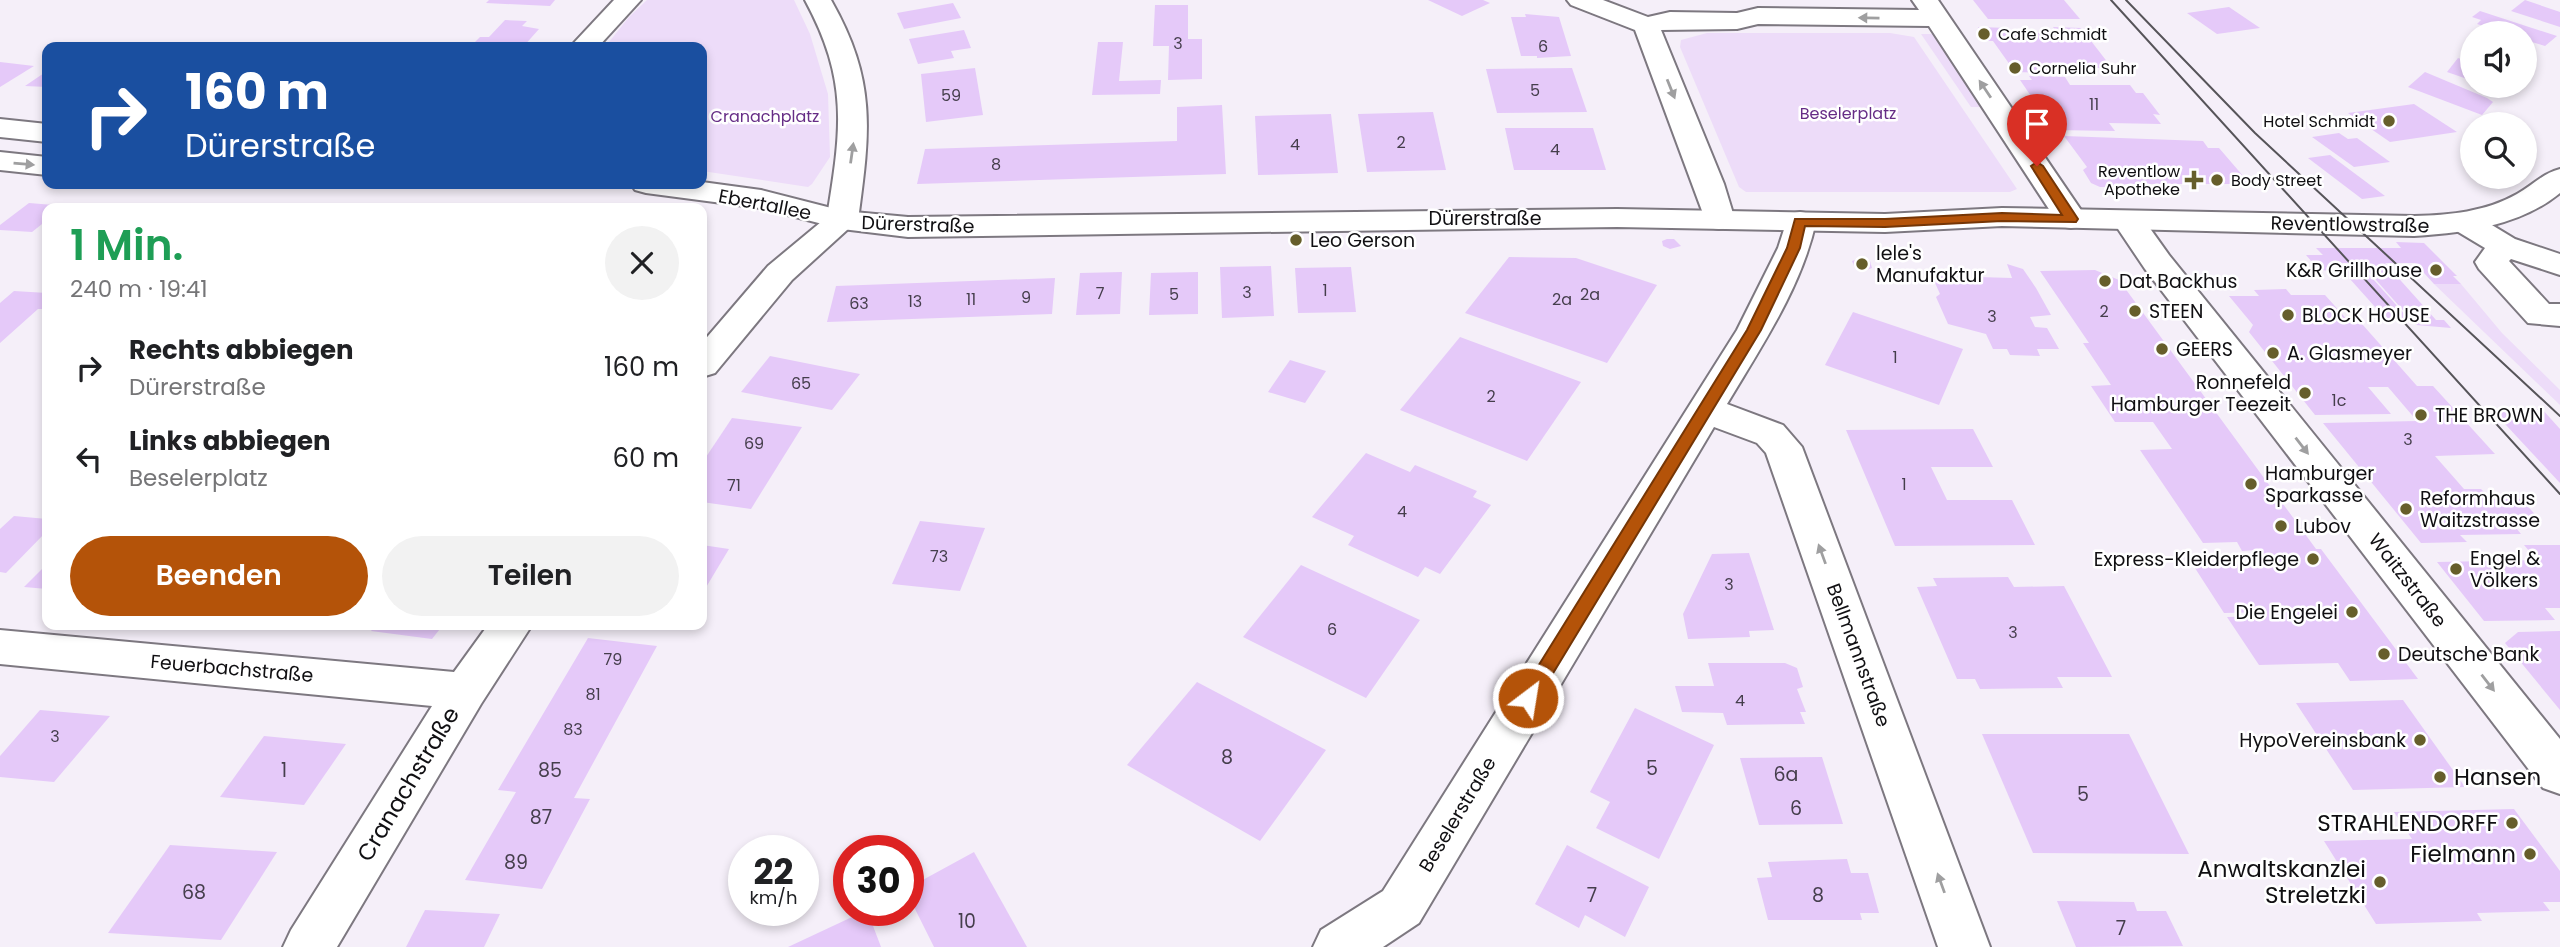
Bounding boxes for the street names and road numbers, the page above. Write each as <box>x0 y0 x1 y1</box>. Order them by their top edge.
street label: Ebertallee <box>716 182 814 227</box>
street label: Dürerstraße <box>1428 205 1542 232</box>
street label: Dürerstraße <box>861 209 975 240</box>
street label: Reventlowstraße <box>2270 210 2430 239</box>
street label: Waitzstraße <box>2362 527 2453 633</box>
street label: Bellmannstraße <box>1820 580 1897 731</box>
street label: Feuerbachstraße <box>149 648 314 689</box>
street label: Cranachstraße <box>349 701 467 867</box>
street label: Beselerstraße <box>1412 752 1503 877</box>

